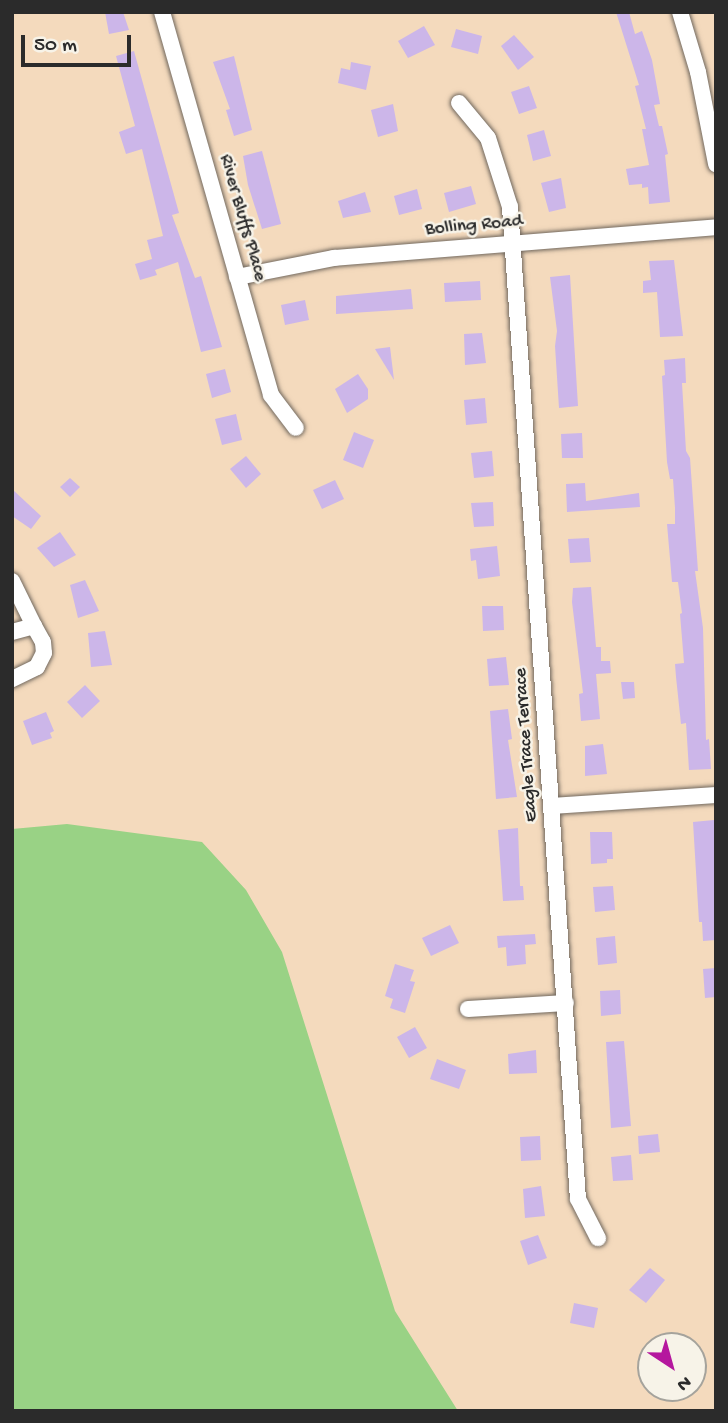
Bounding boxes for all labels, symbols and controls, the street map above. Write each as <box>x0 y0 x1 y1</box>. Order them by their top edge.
scale bar <box>24 21 135 65</box>
text: 50 m <box>34 34 77 59</box>
street label: River Bluffs Place <box>213 152 271 284</box>
street label: Bolling Road <box>424 210 524 242</box>
street label: Eagle Trace Terrace <box>510 667 544 823</box>
north arrow <box>637 1332 707 1402</box>
text: N <box>672 1370 695 1396</box>

